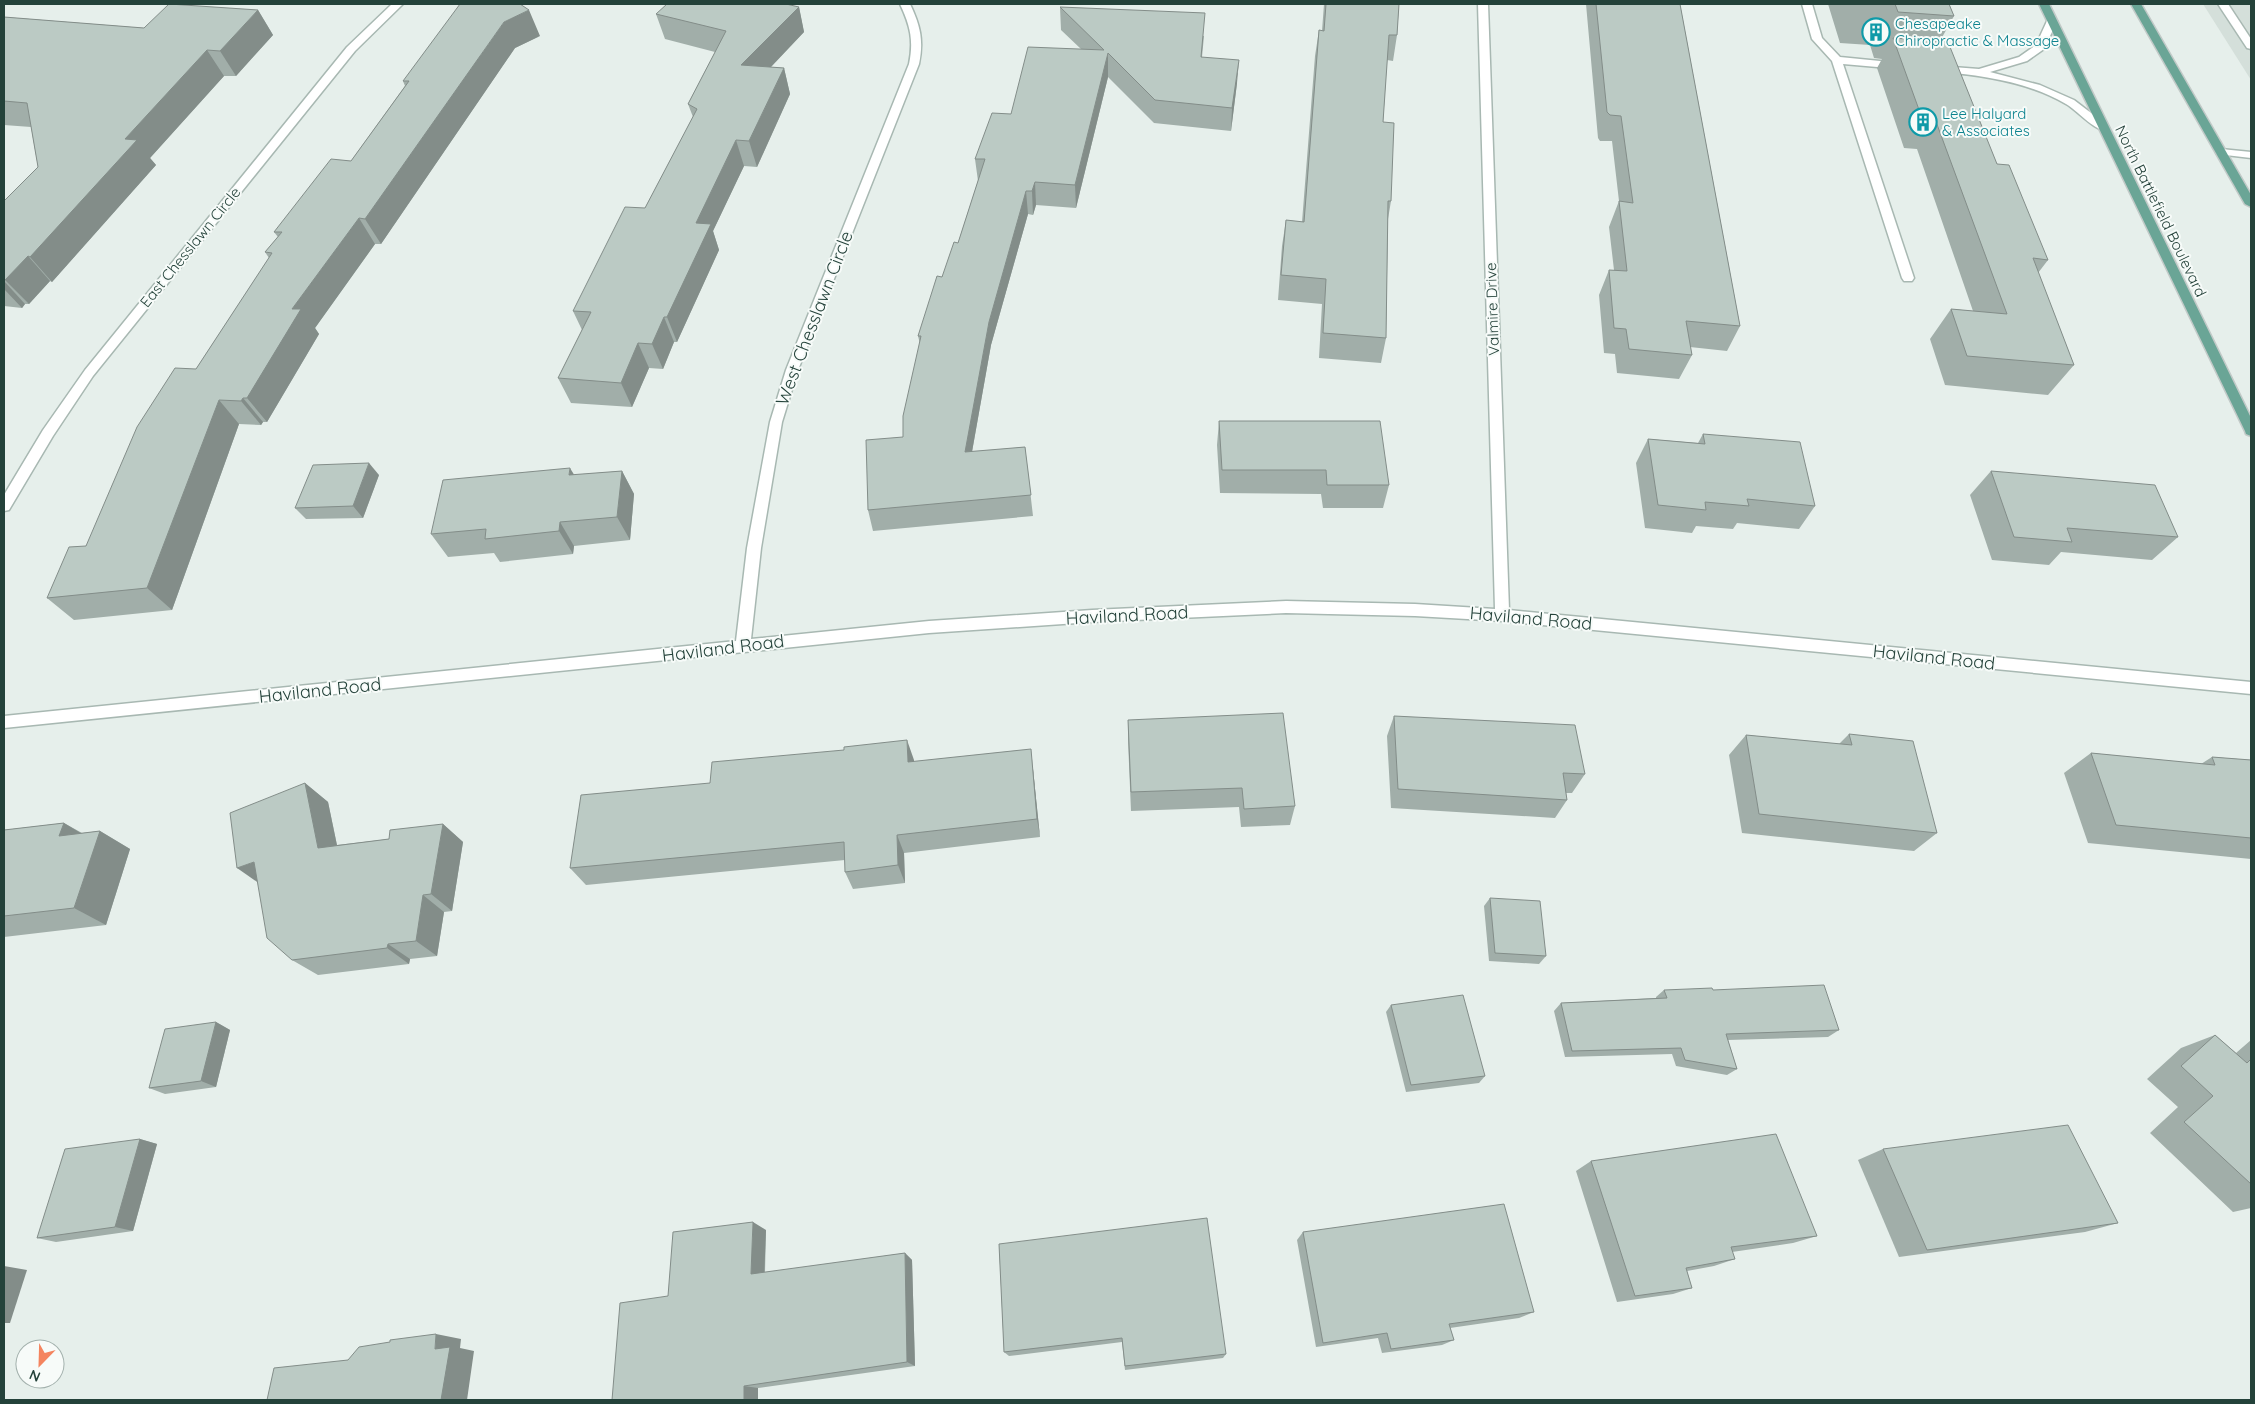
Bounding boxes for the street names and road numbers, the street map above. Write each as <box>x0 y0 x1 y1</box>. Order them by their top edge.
street label: North Battlefield Boulevard <box>2111 122 2211 300</box>
street label: East Chesslawn Circle <box>136 183 244 311</box>
street label: West Chesslawn Circle <box>770 227 858 409</box>
street label: Valmire Drive <box>1481 262 1503 356</box>
street label: Haviland Road <box>1065 600 1189 630</box>
street label: Haviland Road <box>1469 601 1593 635</box>
street label: Haviland Road <box>661 629 785 667</box>
street label: Haviland Road <box>1872 639 1996 675</box>
street label: Haviland Road <box>258 672 382 708</box>

